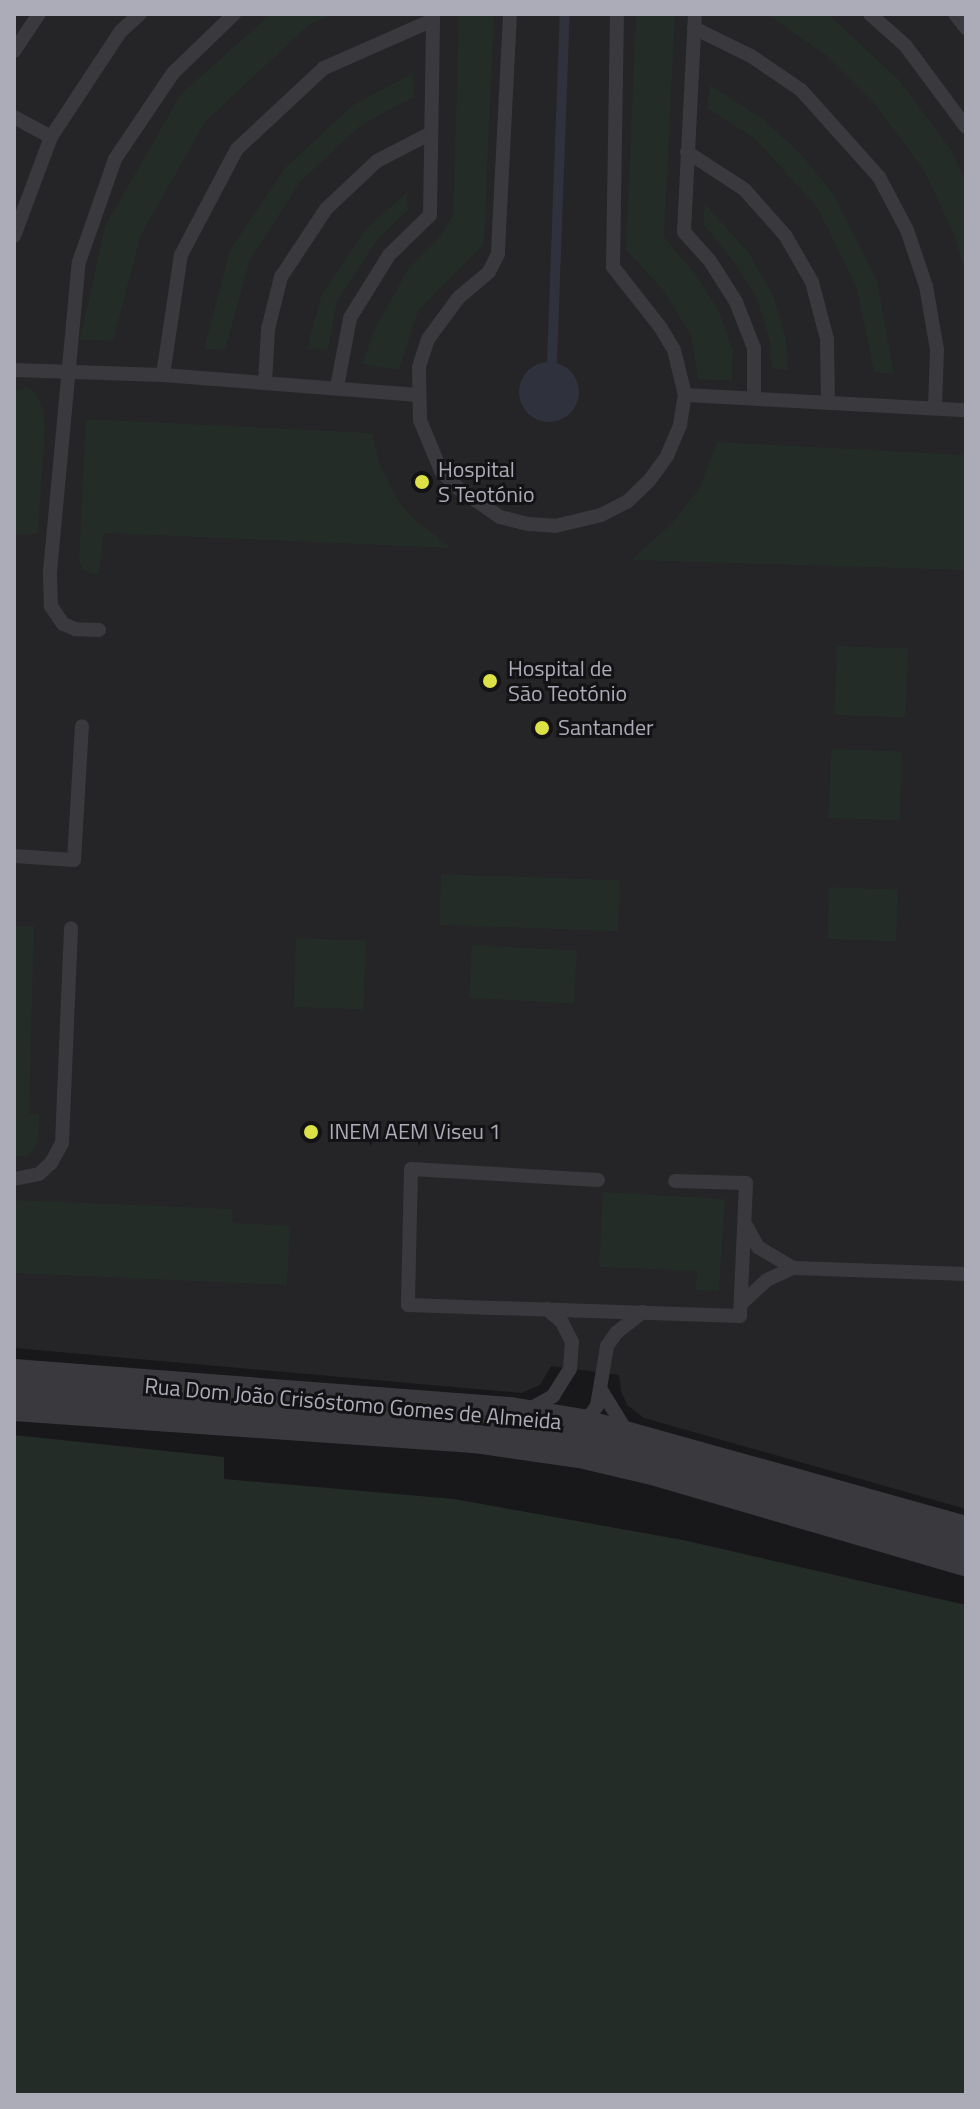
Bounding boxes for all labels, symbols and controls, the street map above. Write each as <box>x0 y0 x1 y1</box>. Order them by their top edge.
place label: Hospital S Teotónio <box>438 456 535 508</box>
marker: Hospital S Teotónio <box>413 473 431 491</box>
place label: Hospital de São Teotónio <box>508 655 627 706</box>
marker: Hospital de São Teotónio <box>479 670 501 692</box>
place label: Santander <box>558 715 654 741</box>
marker: Santander <box>533 719 551 737</box>
place label: INEM AEM Viseu 1 <box>329 1119 501 1145</box>
marker: INEM AEM Viseu 1 <box>300 1121 322 1143</box>
street label: Rua Dom João Crisóstomo Gomes de Almeida <box>143 1373 563 1435</box>

